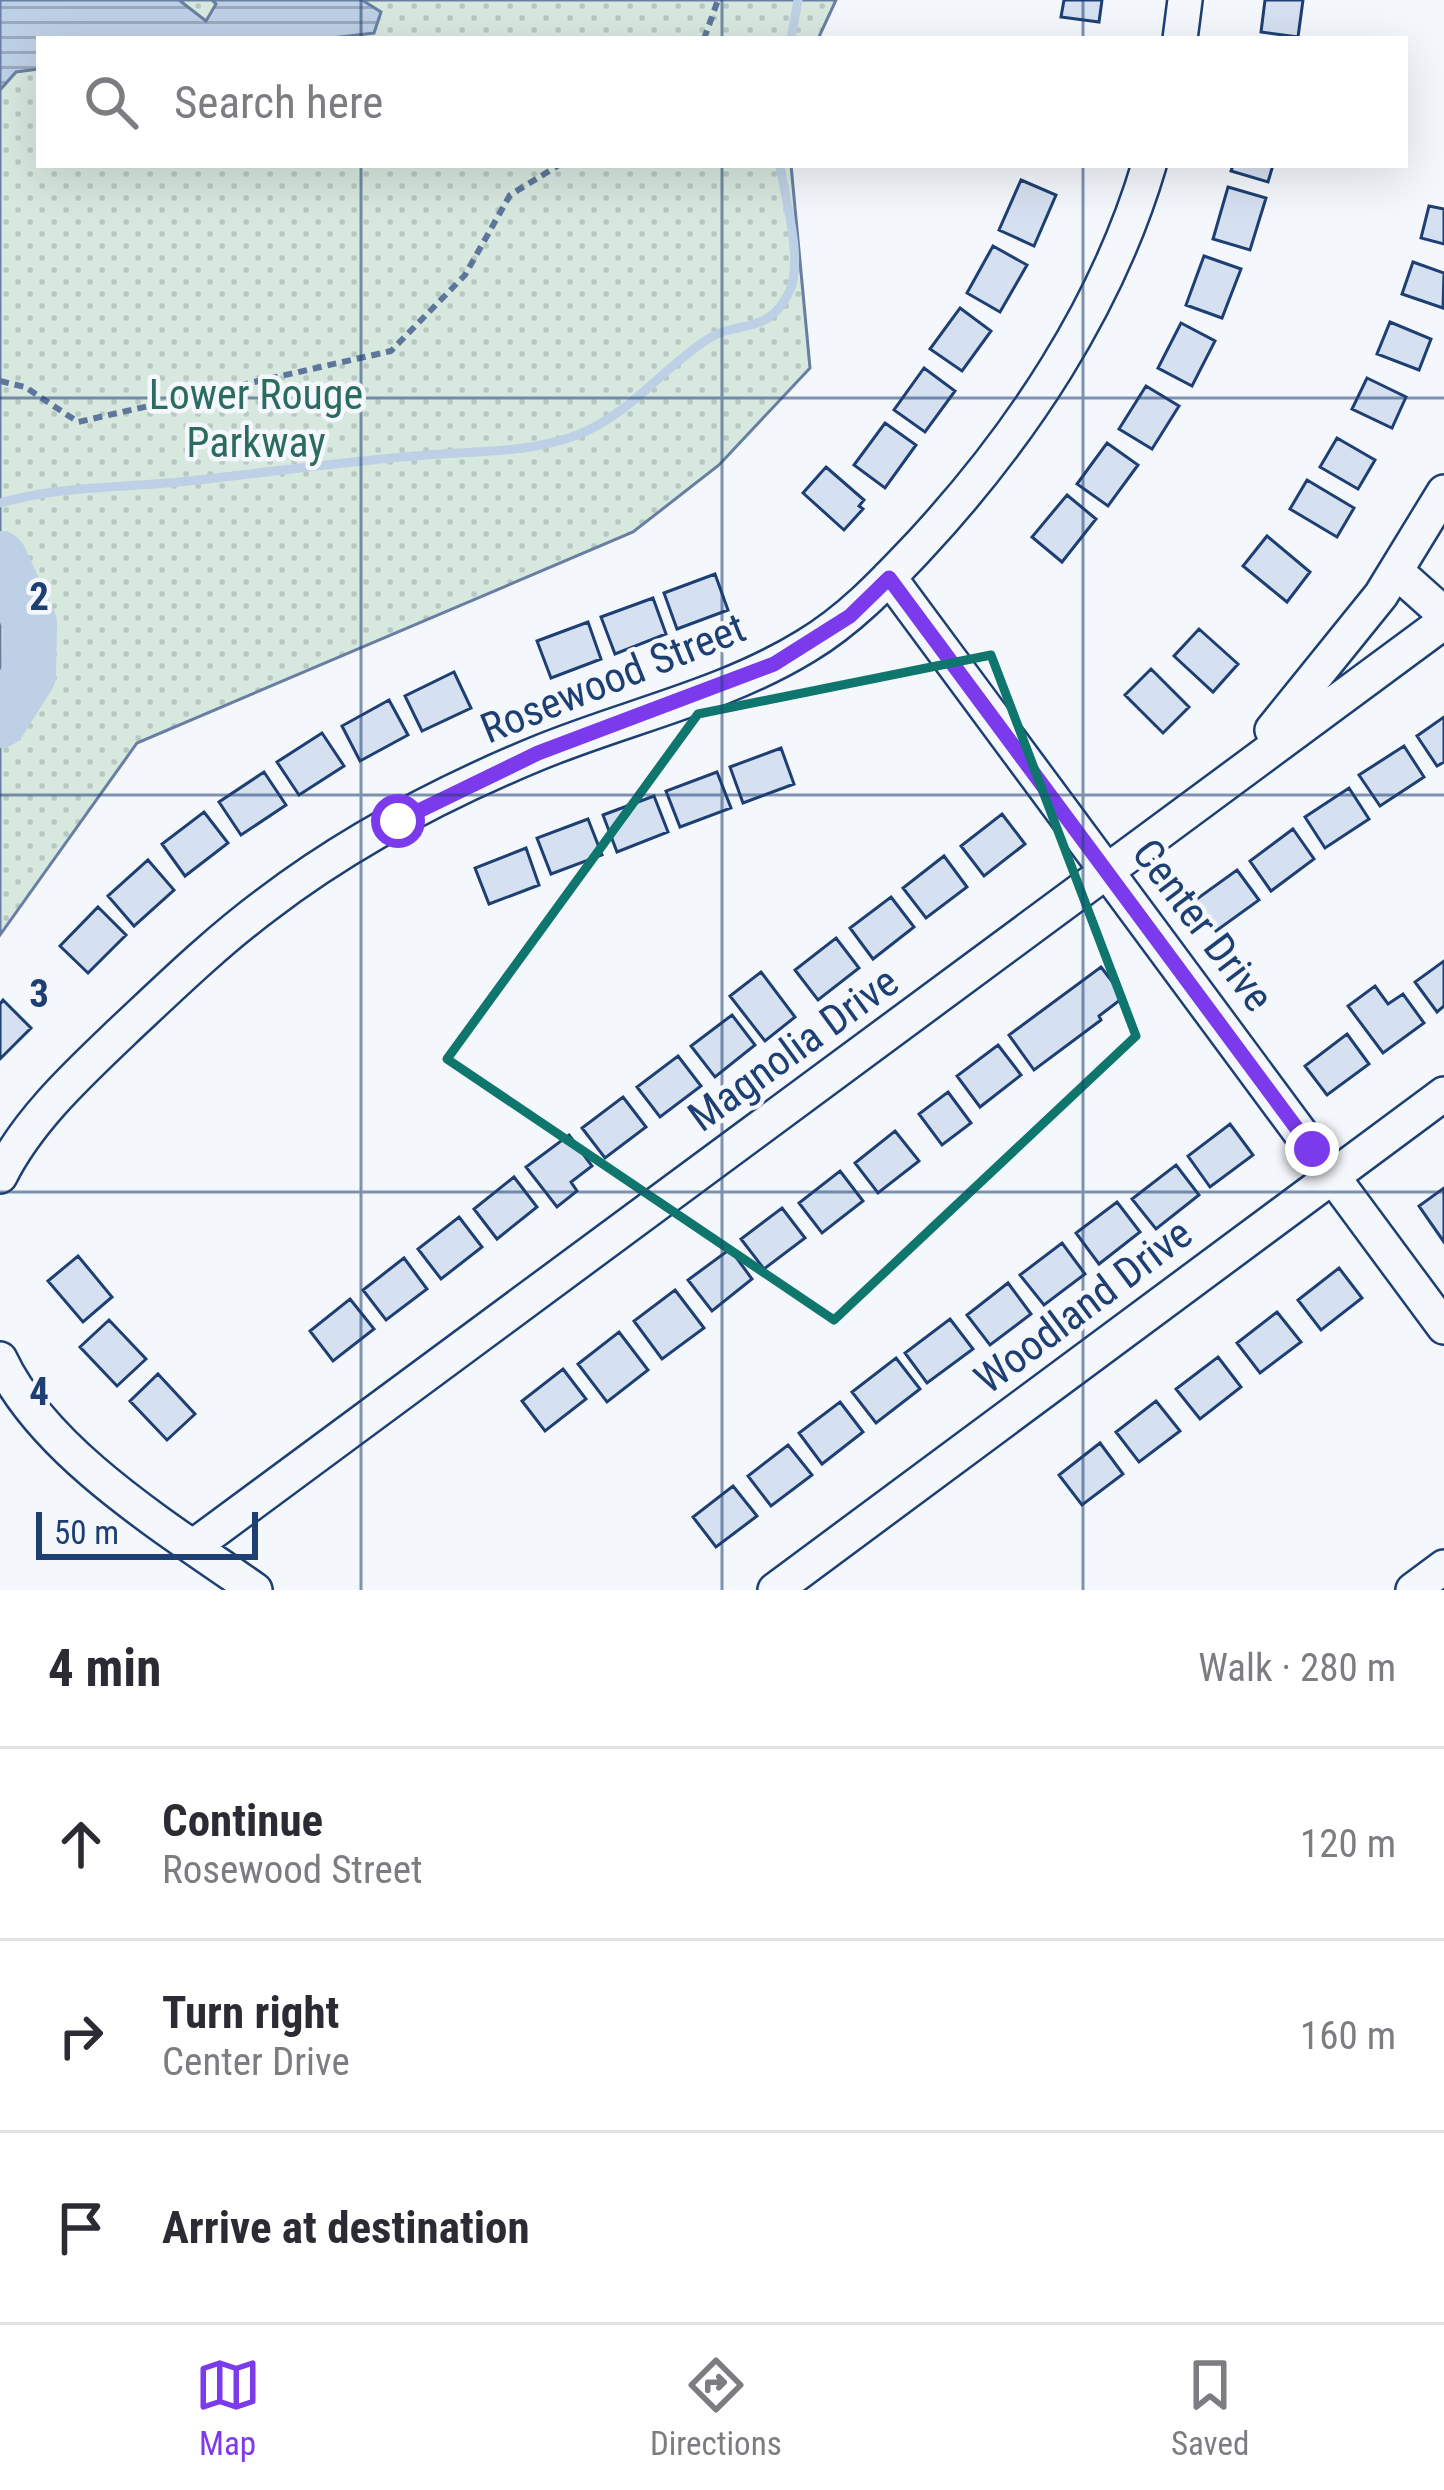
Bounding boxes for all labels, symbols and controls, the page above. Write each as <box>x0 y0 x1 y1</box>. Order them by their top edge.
search box <box>36 36 1408 168</box>
icon: search <box>78 69 144 135</box>
text: Search here <box>174 76 383 129</box>
park label: Lower Rouge Parkway <box>149 370 363 467</box>
text: 2 <box>29 574 49 620</box>
street label: Rosewood Street <box>474 603 752 753</box>
route start <box>371 794 425 848</box>
street label: Center Drive <box>1123 830 1283 1020</box>
street label: Magnolia Drive <box>679 957 907 1141</box>
text: 3 <box>29 971 49 1017</box>
route end <box>1285 1122 1339 1176</box>
street label: Woodland Drive <box>965 1209 1201 1403</box>
text: 4 <box>29 1369 49 1415</box>
scale bar <box>36 1506 258 1559</box>
text: 50 m <box>54 1513 119 1552</box>
text: 4 min <box>48 1639 161 1698</box>
text: Walk · 280 m <box>1198 1645 1396 1691</box>
text: Continue <box>162 1794 323 1847</box>
icon: ahead <box>48 1811 114 1877</box>
text: 120 m <box>1300 1821 1396 1867</box>
text: Rosewood Street <box>162 1847 423 1893</box>
text: Turn right <box>162 1986 339 2039</box>
icon: right <box>48 2003 114 2069</box>
text: 160 m <box>1300 2013 1396 2059</box>
text: Center Drive <box>162 2039 350 2085</box>
icon: arrive <box>48 2195 114 2261</box>
text: Arrive at destination <box>162 2201 530 2254</box>
tab: Map <box>195 2352 261 2463</box>
tab: Directions <box>650 2352 782 2463</box>
tab: Saved <box>1171 2352 1249 2463</box>

